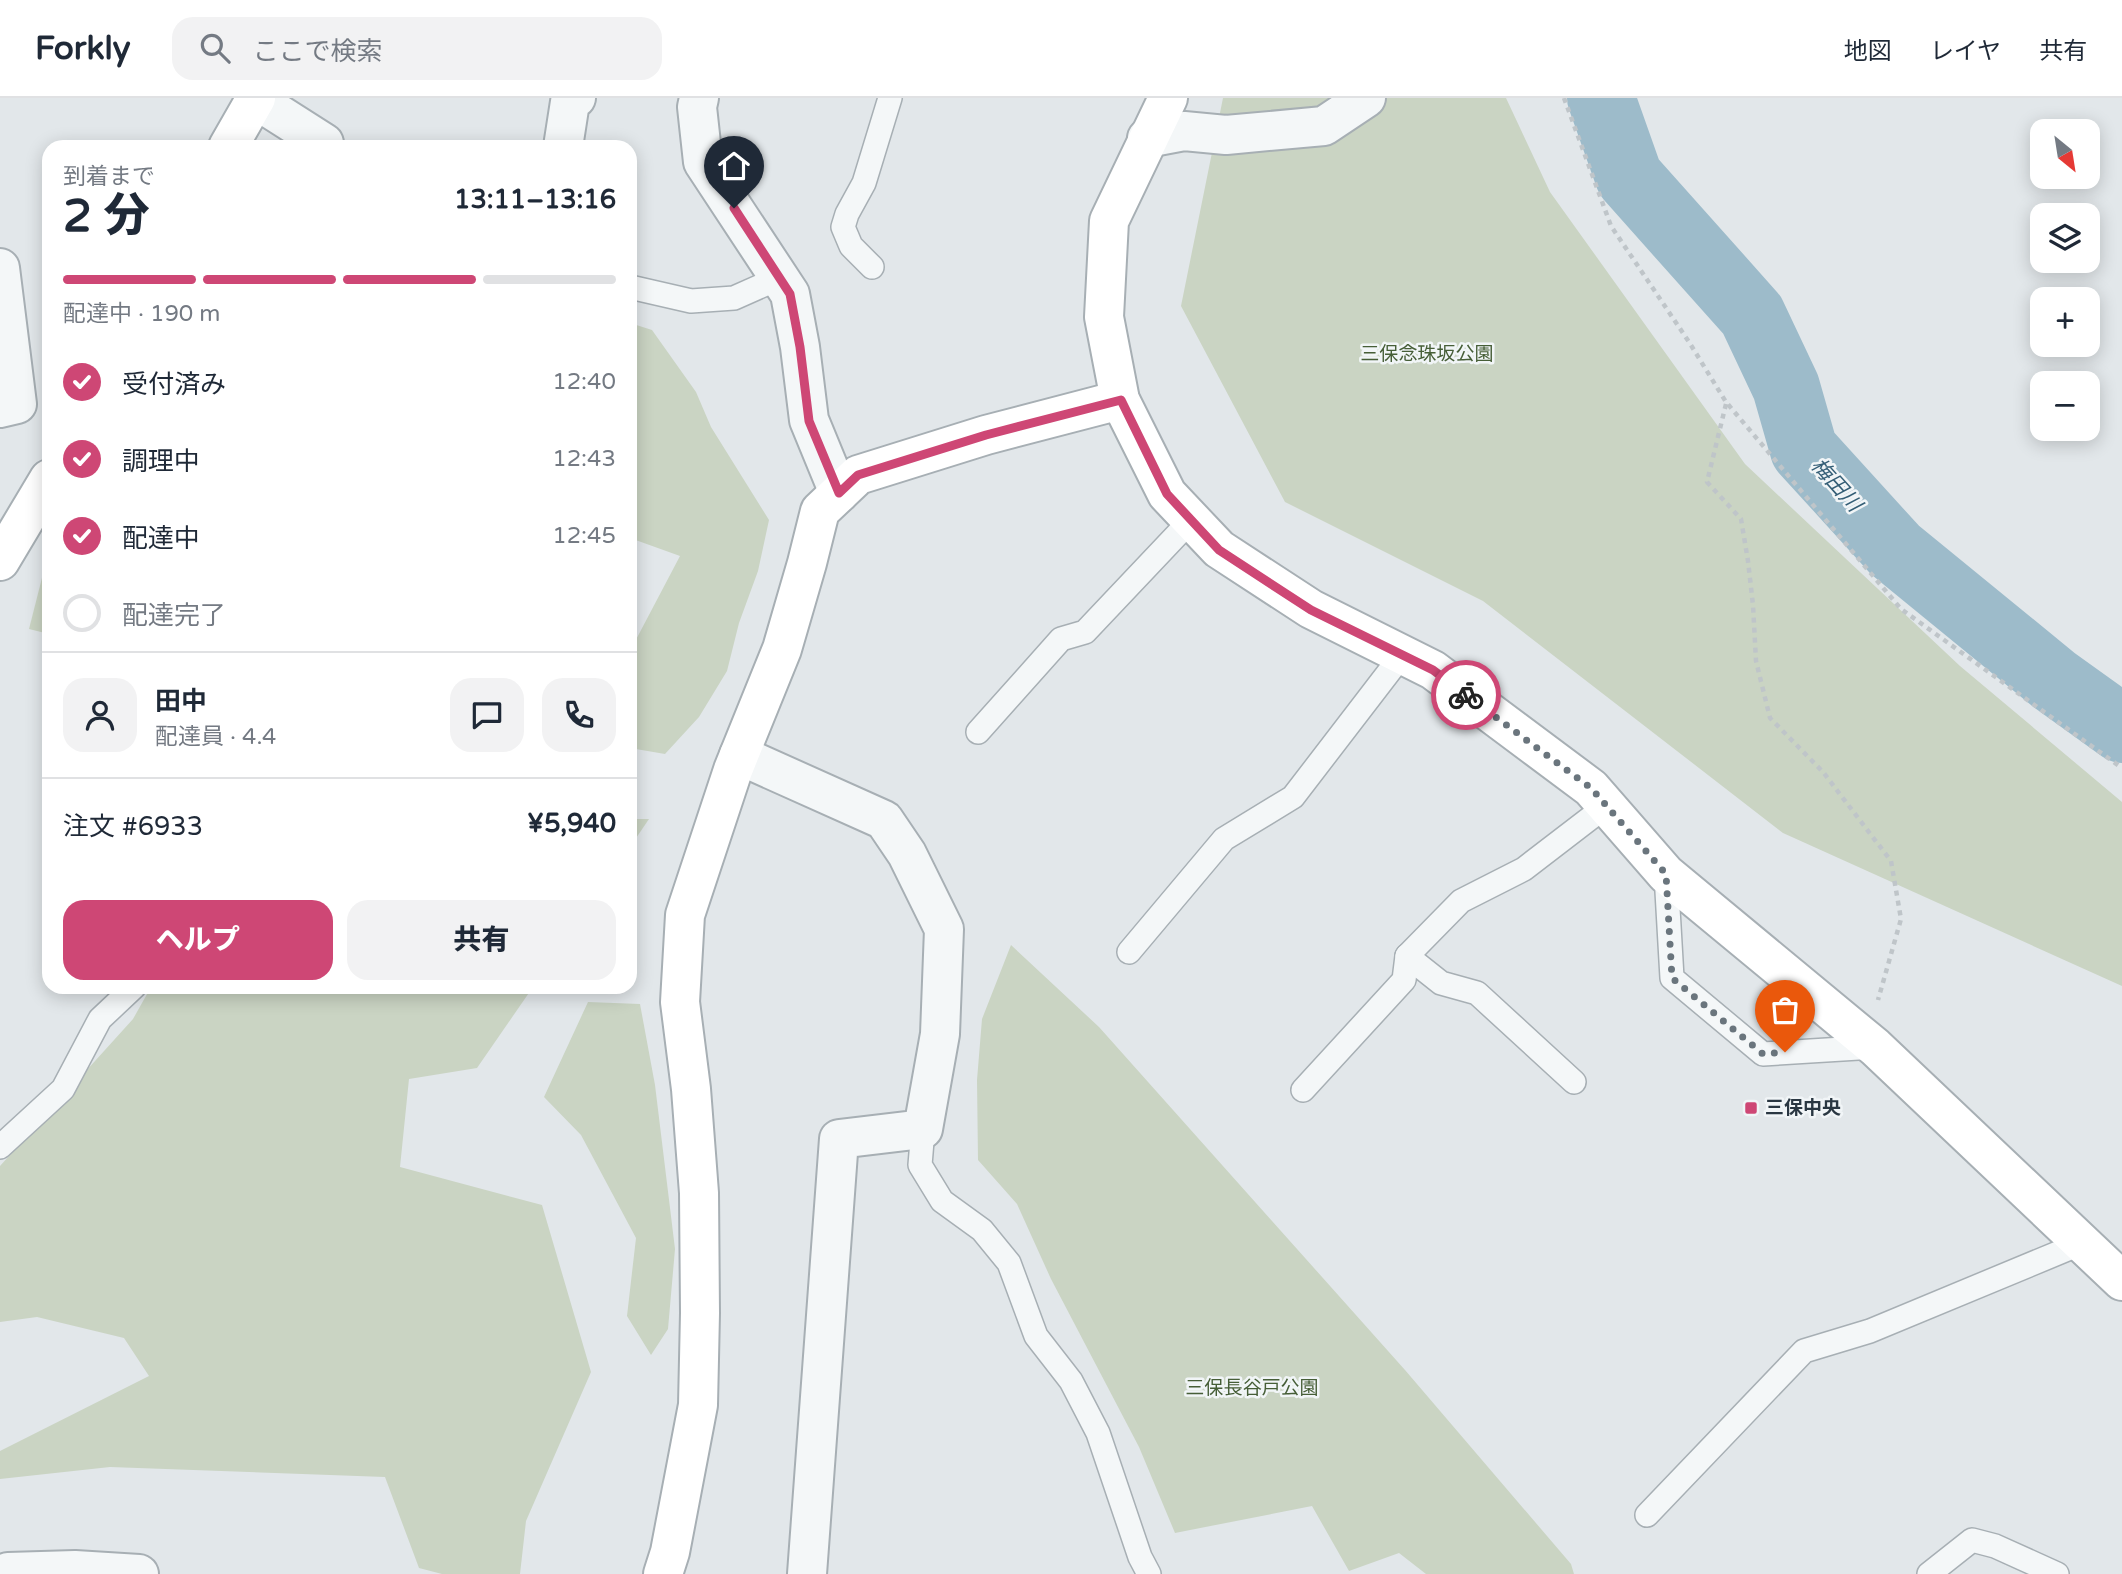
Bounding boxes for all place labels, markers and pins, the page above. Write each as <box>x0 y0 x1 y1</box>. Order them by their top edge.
pin <box>704 136 764 208</box>
pin <box>1755 980 1815 1052</box>
place label: 三保中央 <box>1765 1097 1841 1119</box>
marker: 三保中央 <box>1743 1100 1759 1116</box>

